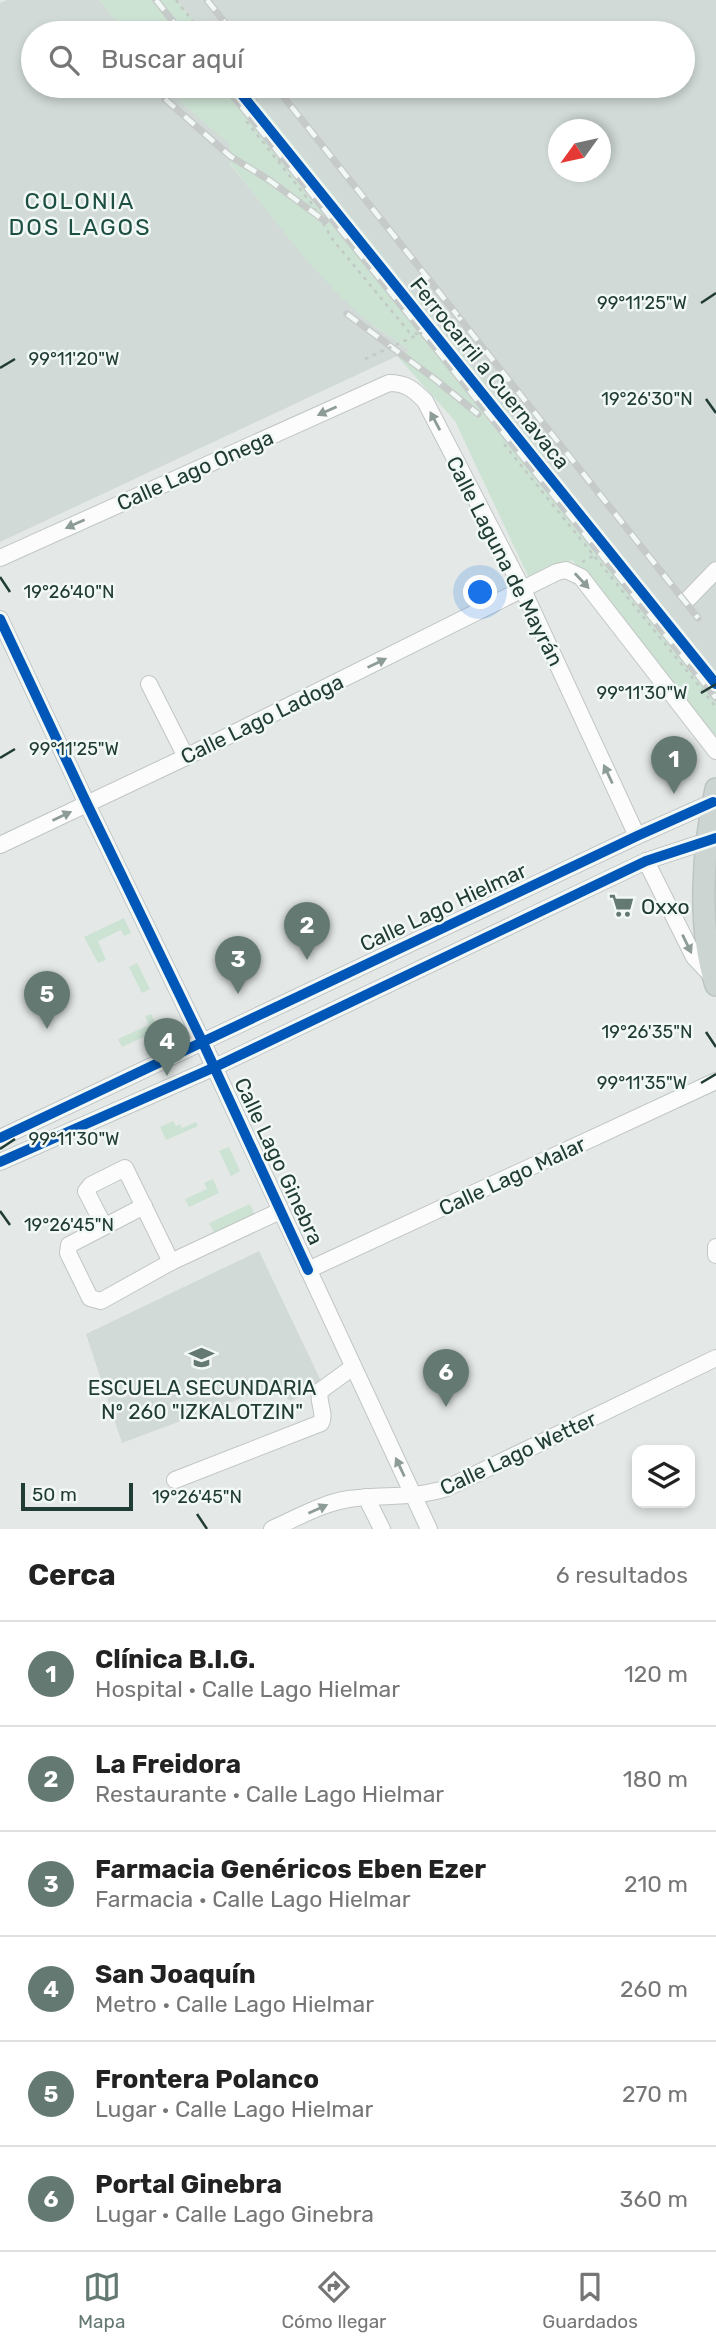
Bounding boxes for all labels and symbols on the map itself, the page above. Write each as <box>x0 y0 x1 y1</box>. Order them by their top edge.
north arrow <box>548 119 611 182</box>
district label: COLONIA DOS LAGOS <box>9 187 151 241</box>
street label: Ferrocarril a Cuernavaca <box>405 272 575 474</box>
text: 99°11'25"W <box>597 292 687 314</box>
text: 99°11'20"W <box>29 348 119 370</box>
text: 19°26'30"N <box>601 388 693 410</box>
one-way arrow <box>317 405 337 417</box>
one-way arrow <box>429 411 440 431</box>
street label: Calle Lago Onega <box>113 424 277 516</box>
street label: Calle Laguna de Mayrán <box>441 452 569 670</box>
one-way arrow <box>65 518 85 530</box>
one-way arrow <box>574 572 590 589</box>
your location <box>463 575 497 609</box>
text: 19°26'40"N <box>24 581 114 603</box>
one-way arrow <box>367 657 387 669</box>
street label: Calle Lago Ladoga <box>177 669 347 769</box>
text: 99°11'30"W <box>596 682 688 704</box>
pin: 1 <box>651 736 697 794</box>
text: 99°11'25"W <box>29 738 119 760</box>
one-way arrow <box>603 764 614 784</box>
one-way arrow <box>52 810 72 822</box>
street label: Calle Lago Hielmar <box>356 857 530 957</box>
supermarket icon: Oxxo <box>607 892 635 920</box>
place label: Oxxo <box>641 894 690 919</box>
pin: 2 <box>284 902 330 960</box>
one-way arrow <box>682 934 693 954</box>
pin: 3 <box>215 936 261 994</box>
pin: 5 <box>24 971 70 1029</box>
pin: 4 <box>144 1018 190 1076</box>
text: 19°26'35"N <box>602 1021 692 1043</box>
text: 99°11'35"W <box>597 1072 687 1094</box>
street label: Calle Lago Ginebra <box>229 1073 329 1249</box>
text: 99°11'30"W <box>28 1128 120 1150</box>
street label: Calle Lago Malar <box>435 1131 589 1221</box>
text: 19°26'45"N <box>24 1214 114 1236</box>
school or university icon: ESCUELA SECUNDARIA Nº 260 "IZKALOTZIN" <box>188 1344 216 1372</box>
pin: 6 <box>423 1349 469 1407</box>
place label: ESCUELA SECUNDARIA Nº 260 "IZKALOTZIN" <box>88 1375 316 1424</box>
street label: Calle Lago Wetter <box>436 1406 600 1500</box>
one-way arrow <box>394 1457 406 1477</box>
scale bar <box>21 1480 133 1512</box>
text: 19°26'45"N <box>152 1486 242 1508</box>
one-way arrow <box>308 1503 328 1515</box>

